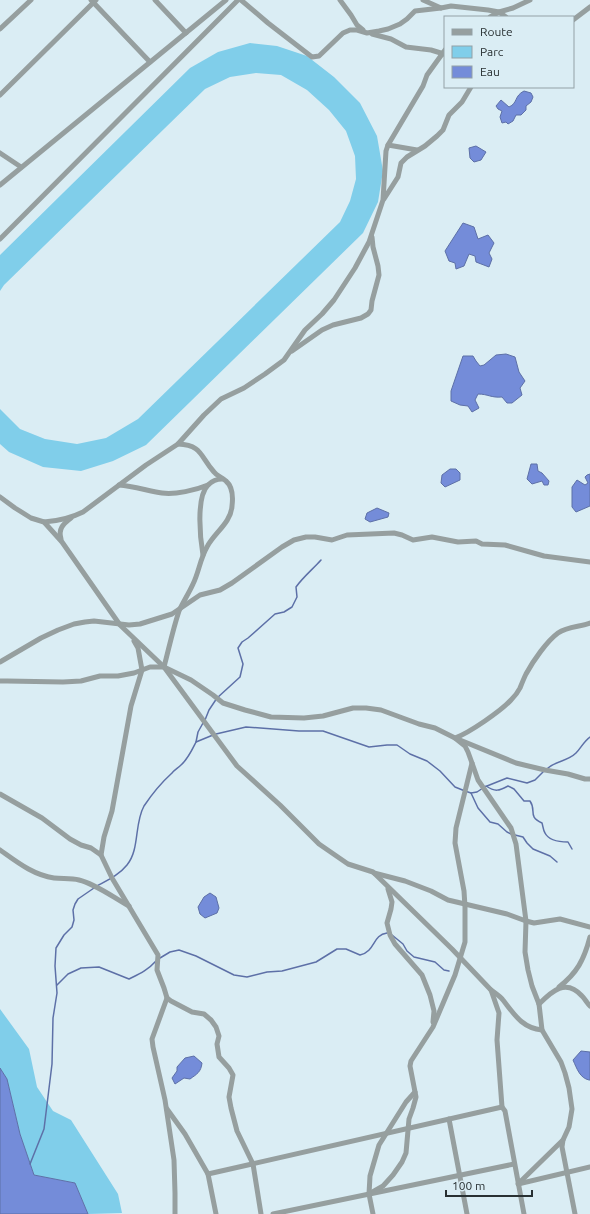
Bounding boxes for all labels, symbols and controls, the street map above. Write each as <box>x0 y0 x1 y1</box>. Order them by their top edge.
legend <box>444 16 574 88</box>
text: Route <box>480 25 513 38</box>
text: Parc <box>480 45 504 58</box>
text: Eau <box>480 65 500 78</box>
scale bar <box>446 1172 532 1198</box>
text: 100 m <box>452 1179 485 1192</box>

